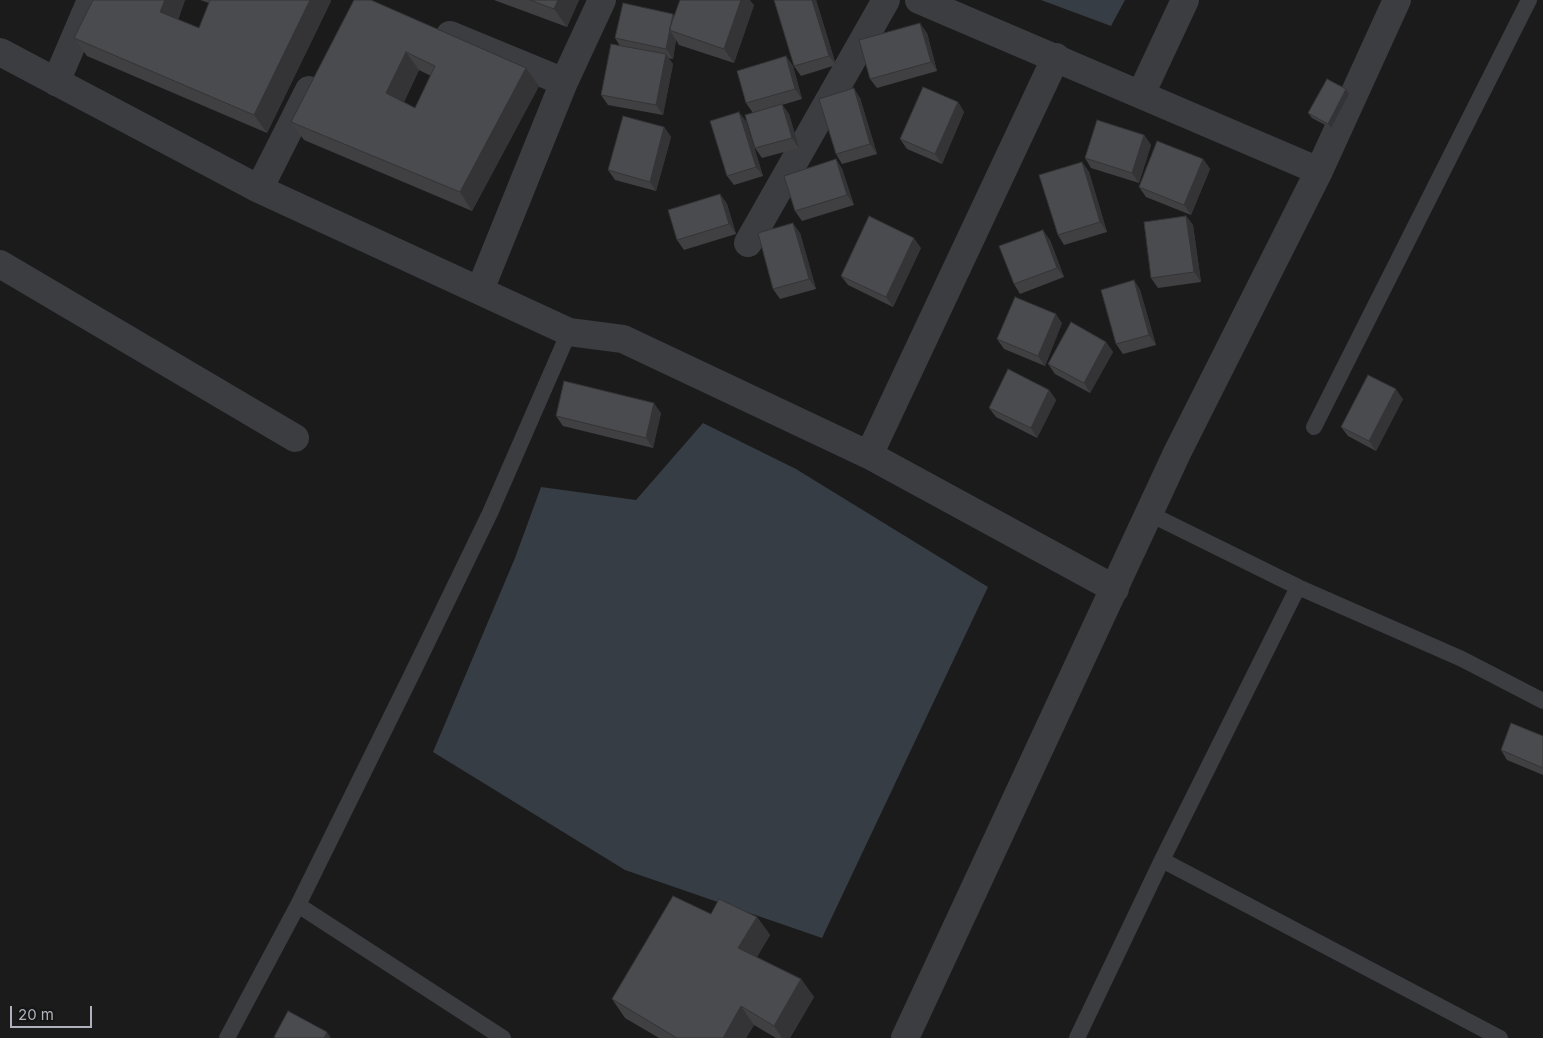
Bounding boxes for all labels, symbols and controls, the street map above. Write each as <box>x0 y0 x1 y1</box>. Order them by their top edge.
scale bar <box>12 996 95 1028</box>
text: 20 m <box>18 1005 54 1024</box>

